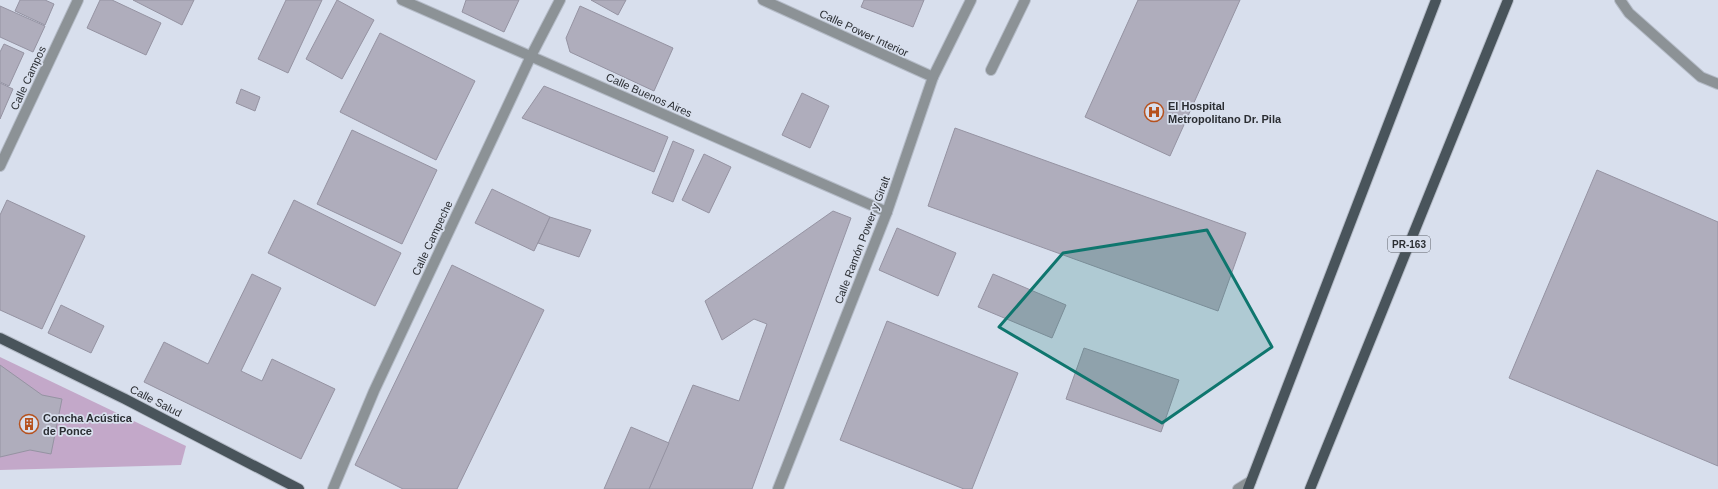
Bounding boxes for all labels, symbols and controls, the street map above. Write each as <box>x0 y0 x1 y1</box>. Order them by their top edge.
street label: Calle Power Interior <box>818 7 911 59</box>
street label: Calle Campos <box>8 44 48 112</box>
street label: Calle Buenos Aires <box>604 71 694 120</box>
place label: El Hospital Metropolitano Dr. Pila <box>1168 100 1282 125</box>
hospital icon: El Hospital Metropolitano Dr. Pila <box>1143 101 1165 123</box>
street label: Calle Ramón Power y Giralt <box>832 174 892 306</box>
street label: Calle Campeche <box>409 199 455 277</box>
road number: PR-163 <box>1388 236 1430 252</box>
street label: Calle Salud <box>128 383 184 419</box>
place label: Concha Acústica de Ponce <box>43 412 133 437</box>
building icon: Concha Acústica de Ponce <box>18 413 40 435</box>

